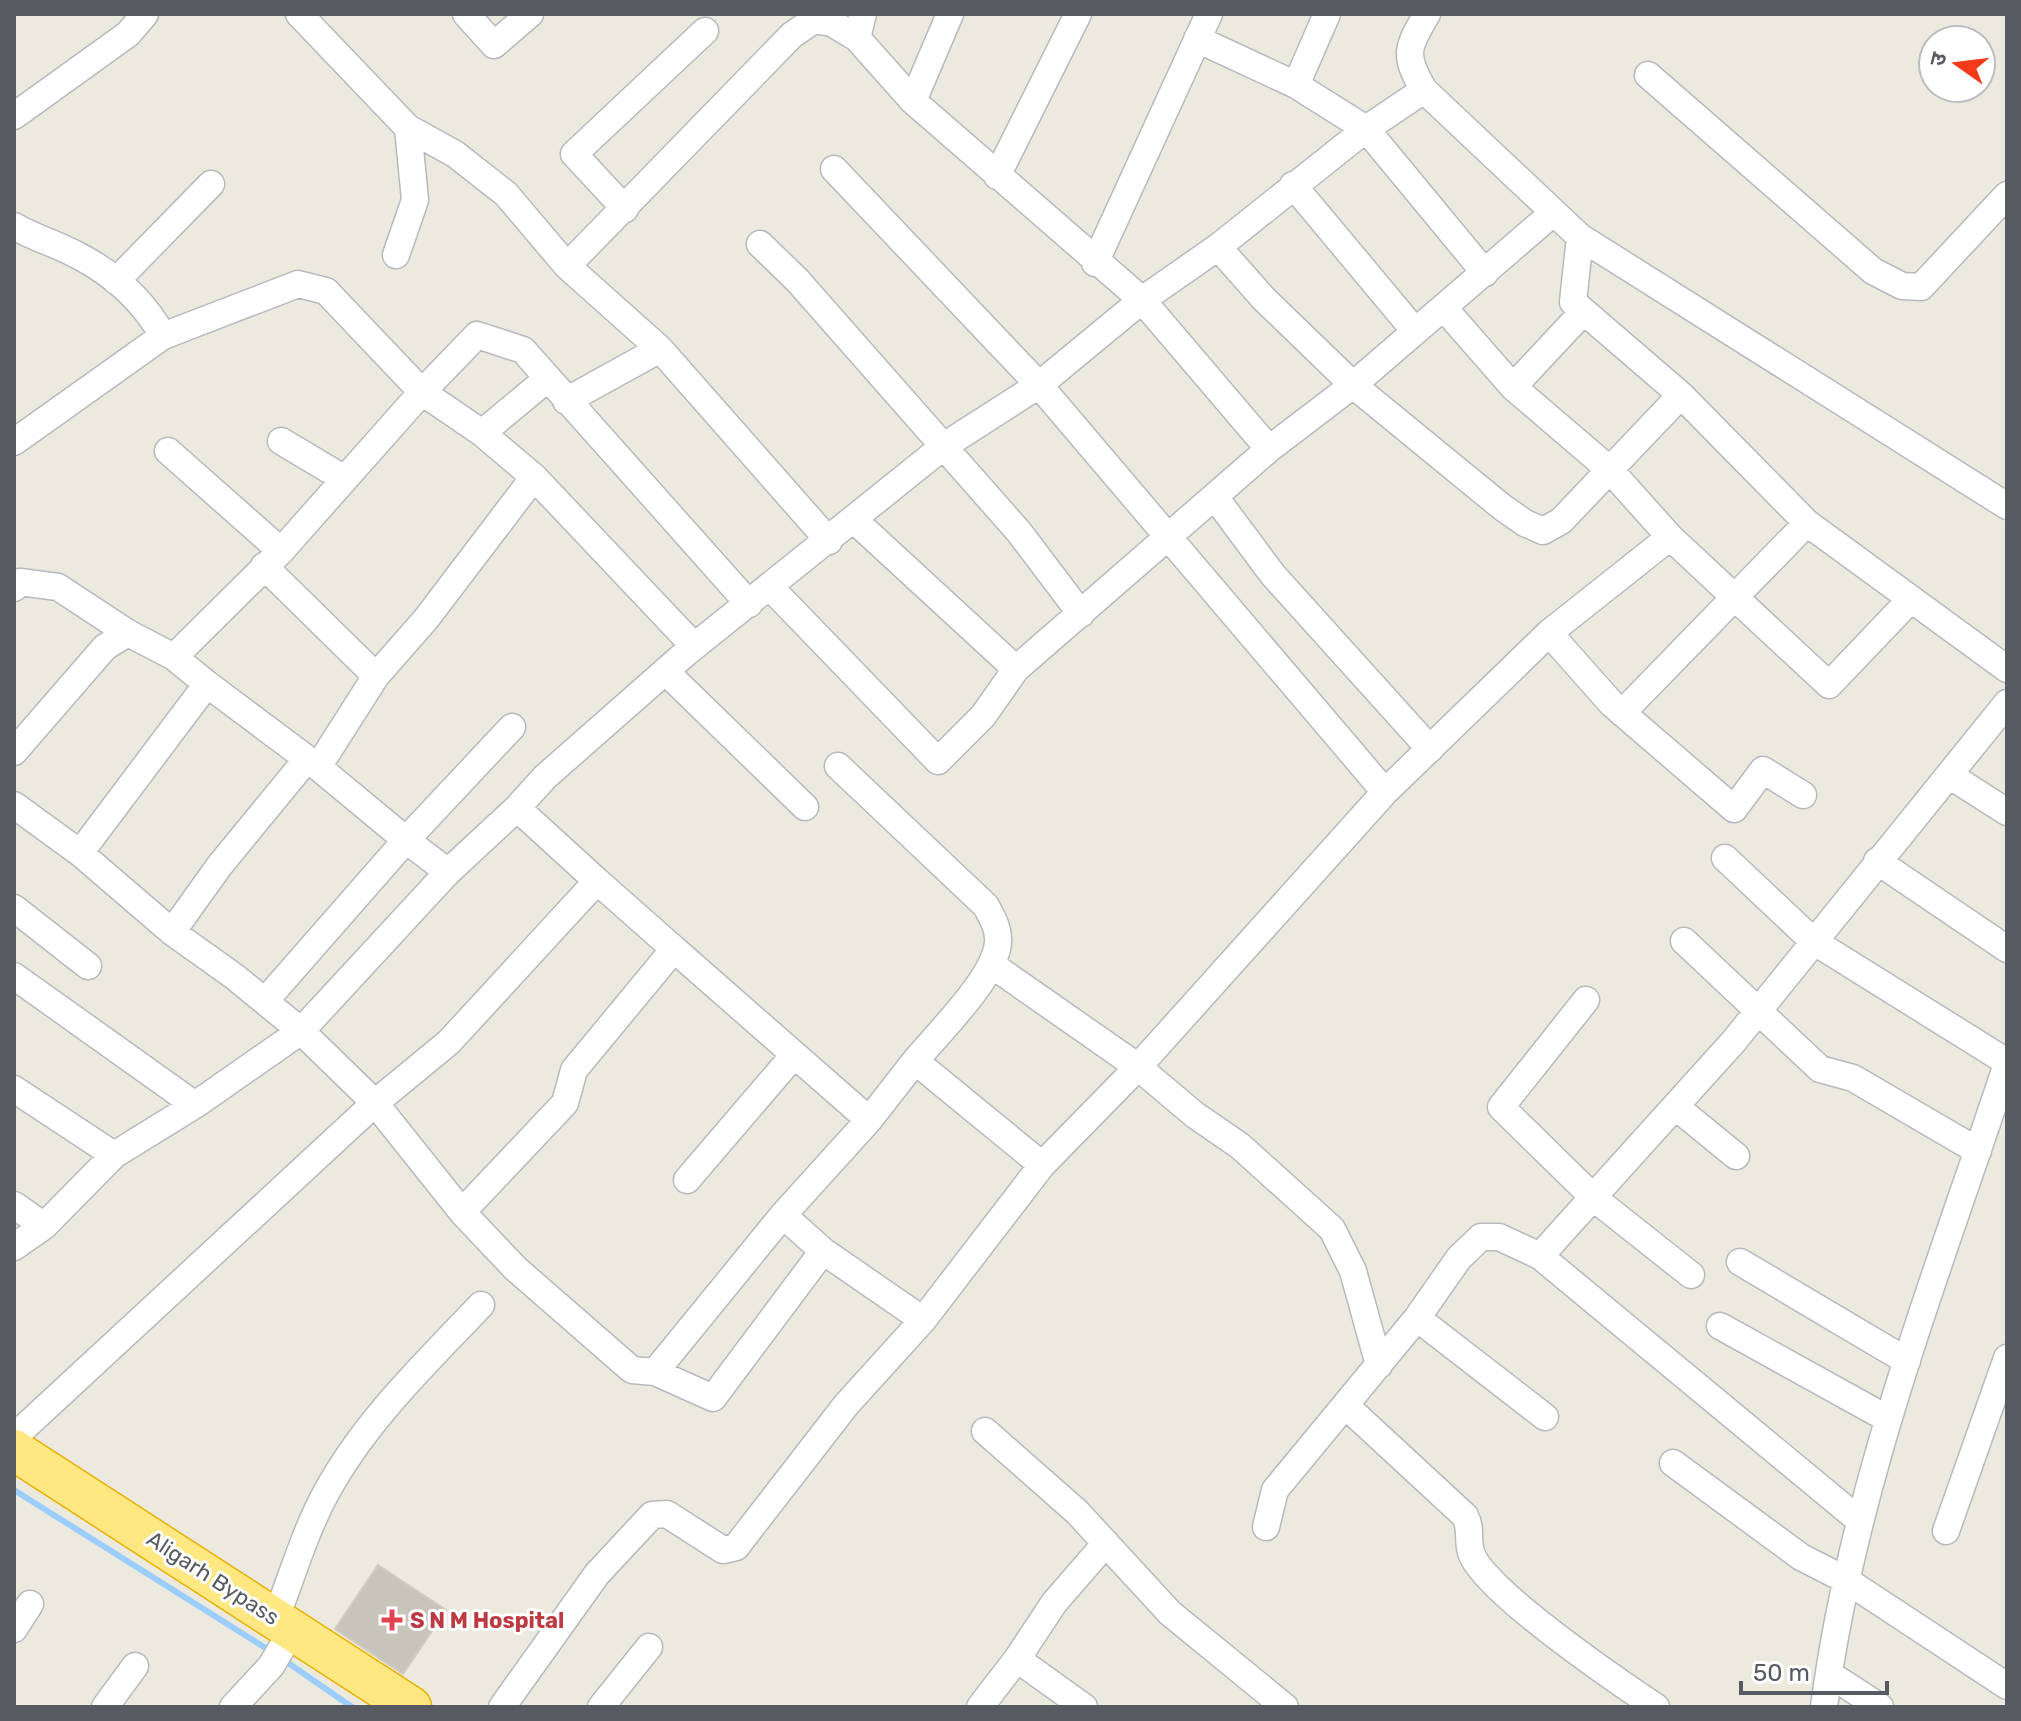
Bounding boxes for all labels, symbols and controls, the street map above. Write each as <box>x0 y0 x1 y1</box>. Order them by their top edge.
north arrow <box>1917 24 1997 104</box>
text: उ <box>1923 49 1953 69</box>
street label: Aligarh Bypass <box>142 1525 284 1631</box>
place label: S N M Hospital <box>410 1607 564 1634</box>
marker: S N M Hospital <box>381 1609 403 1631</box>
scale bar <box>1741 1645 1887 1695</box>
text: 50 m <box>1753 1659 1810 1687</box>

